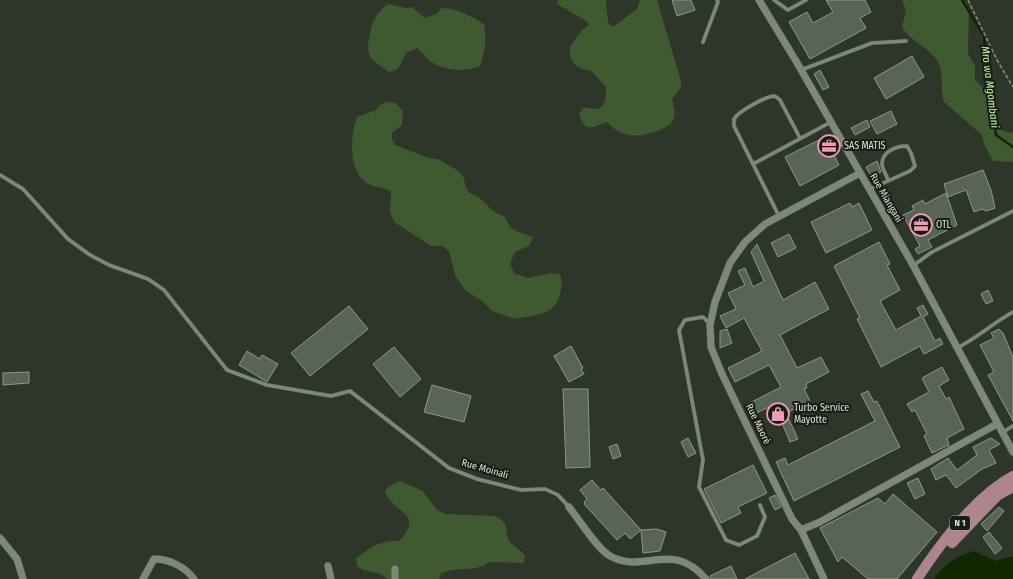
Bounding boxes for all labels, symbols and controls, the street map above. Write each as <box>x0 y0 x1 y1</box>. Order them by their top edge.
water label: Mro wa Mgombani <box>979 45 1002 129</box>
office icon: SAS MATIS <box>816 133 842 159</box>
place label: SAS MATIS <box>844 140 886 152</box>
street label: Rue Miangani <box>867 171 905 225</box>
office icon: OTL <box>908 212 934 238</box>
place label: OTL <box>936 219 952 231</box>
shop icon: Turbo Service Mayotte <box>765 401 791 427</box>
street label: Rue Maoré <box>743 402 773 446</box>
place label: Turbo Service Mayotte <box>794 402 849 426</box>
street label: Rue Moinali <box>460 457 510 481</box>
road number: N 1 <box>950 516 970 530</box>

